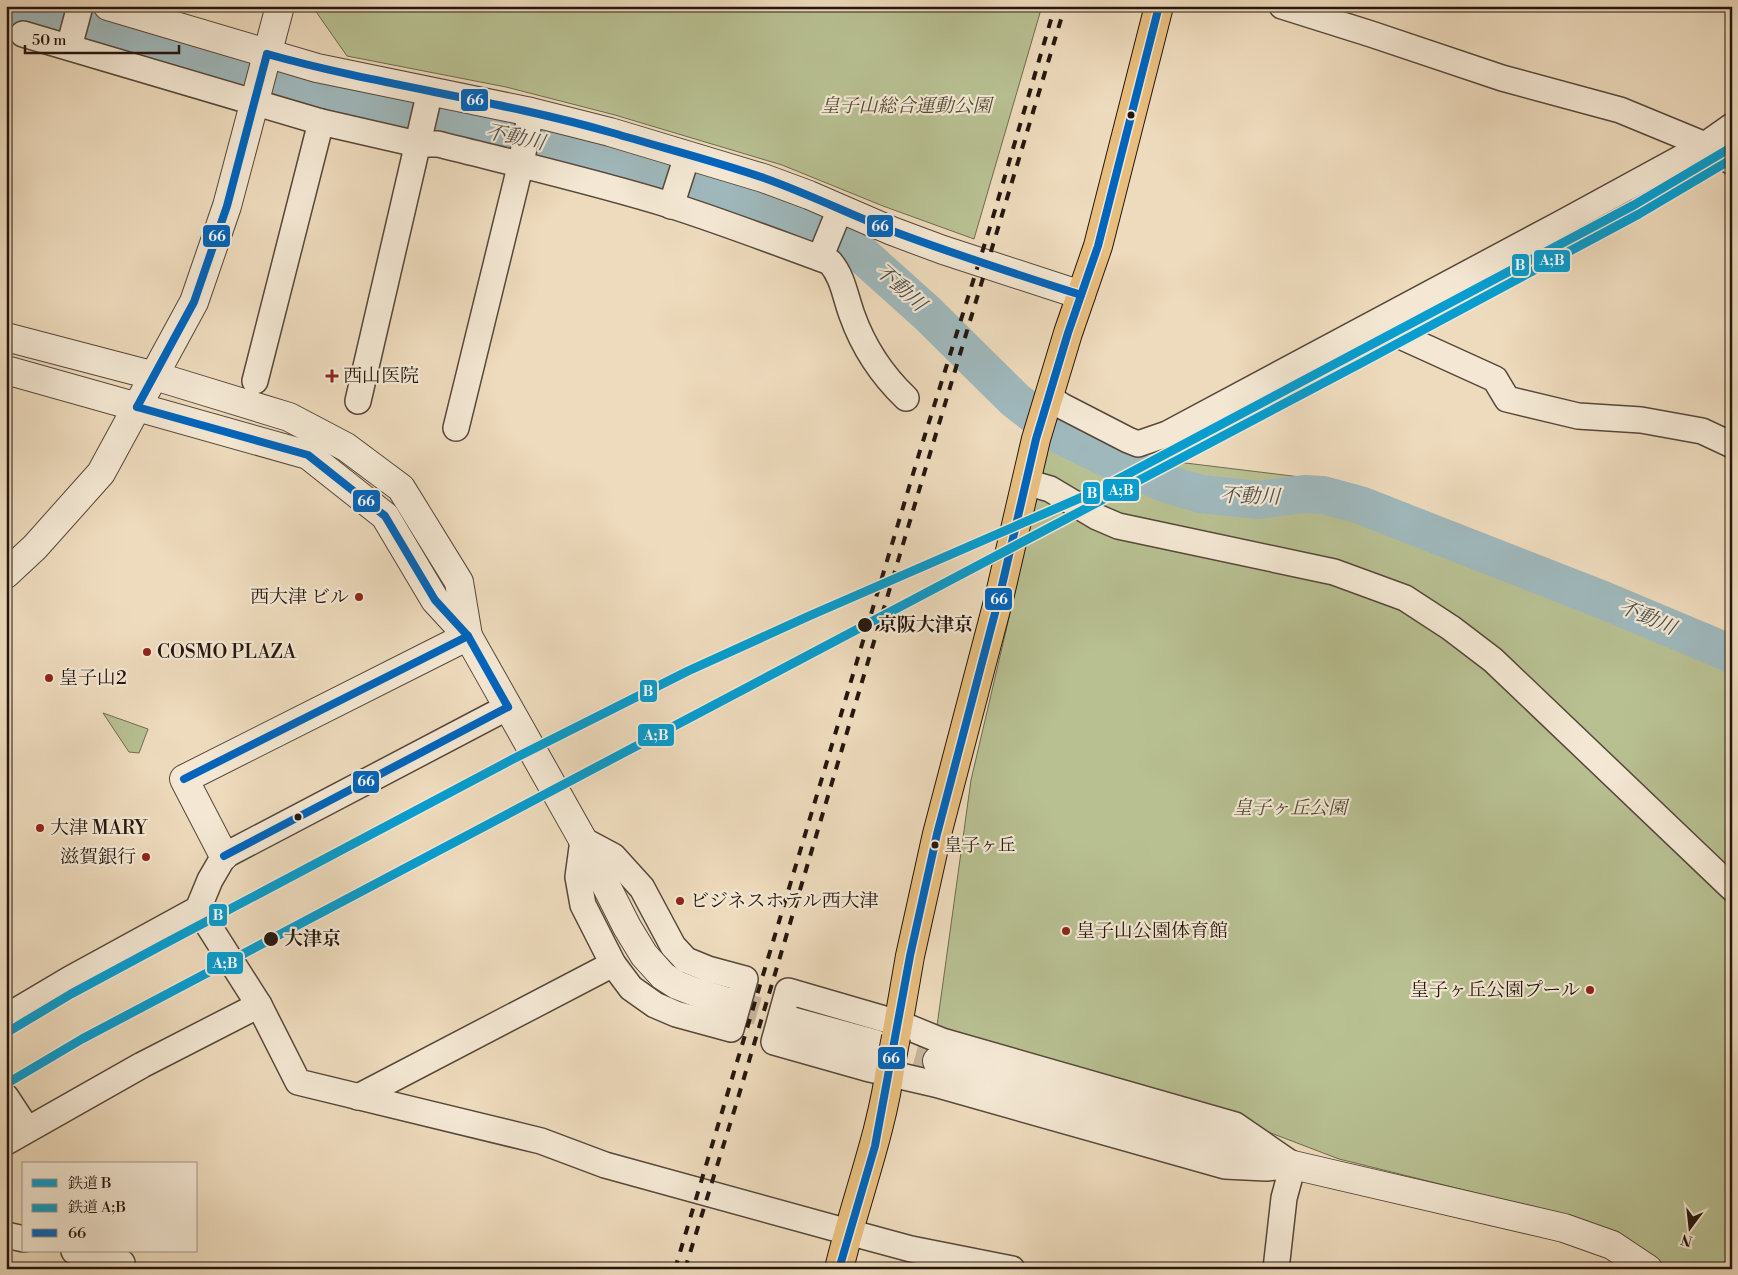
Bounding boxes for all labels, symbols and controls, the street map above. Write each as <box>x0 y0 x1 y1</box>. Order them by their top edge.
scale bar <box>25 22 179 54</box>
text: 50 m <box>32 31 66 50</box>
line badge: 66 <box>460 88 489 112</box>
text: 66 <box>466 92 484 110</box>
park label: 皇子山総合運動公園 <box>820 94 994 118</box>
unlabelled marker <box>1126 110 1136 120</box>
water label: 不動川 <box>483 120 549 157</box>
line badge: 66 <box>866 214 894 238</box>
text: 66 <box>871 218 889 236</box>
line badge: 66 <box>202 224 231 248</box>
text: 66 <box>208 228 226 246</box>
line badge: A;B <box>1533 249 1571 273</box>
text: A;B <box>1539 252 1564 270</box>
line badge: B <box>1511 253 1530 277</box>
text: B <box>1515 257 1525 275</box>
water label: 不動川 <box>869 259 932 319</box>
place label: 西山医院 <box>343 364 419 388</box>
marker: 西山医院 <box>325 369 339 383</box>
line badge: A;B <box>1102 478 1140 502</box>
line badge: B <box>1082 481 1101 505</box>
text: A;B <box>1108 482 1133 500</box>
water label: 不動川 <box>1220 483 1282 511</box>
text: B <box>1087 485 1097 503</box>
line badge: 66 <box>352 489 381 513</box>
text: 66 <box>357 493 375 511</box>
place label: 西大津 ビル <box>250 585 349 609</box>
line badge: 66 <box>984 587 1013 611</box>
marker: 西大津 ビル <box>353 591 365 603</box>
text: 66 <box>990 591 1008 609</box>
water label: 不動川 <box>1615 595 1681 642</box>
place label: 京阪大津京 <box>878 613 973 637</box>
marker: 京阪大津京 <box>856 616 874 634</box>
place label: COSMO PLAZA <box>157 640 297 664</box>
marker: COSMO PLAZA <box>141 646 153 658</box>
place label: 皇子山2 <box>59 666 127 690</box>
marker: 皇子山2 <box>43 672 55 684</box>
line badge: B <box>639 679 658 703</box>
text: B <box>643 683 653 701</box>
line badge: A;B <box>637 723 675 747</box>
text: A;B <box>643 727 668 745</box>
line badge: 66 <box>352 770 380 794</box>
text: 66 <box>357 773 375 791</box>
park label: 皇子ヶ丘公園 <box>1233 796 1350 820</box>
unlabelled marker <box>293 812 303 822</box>
place label: 大津 MARY <box>50 816 148 840</box>
marker: 大津 MARY <box>34 822 46 834</box>
place label: 皇子ヶ丘 <box>944 834 1016 857</box>
marker: 皇子ヶ丘 <box>930 840 940 850</box>
place label: 滋賀銀行 <box>60 845 136 869</box>
marker: 滋賀銀行 <box>140 851 152 863</box>
place label: ビジネスホテル西大津 <box>690 889 878 913</box>
marker: ビジネスホテル西大津 <box>674 895 686 907</box>
line badge: B <box>208 903 228 927</box>
text: B <box>213 907 223 925</box>
place label: 皇子山公園体育館 <box>1076 919 1228 943</box>
marker: 皇子山公園体育館 <box>1060 925 1072 937</box>
place label: 大津京 <box>284 927 341 951</box>
marker: 大津京 <box>262 930 280 948</box>
line badge: A;B <box>206 951 244 975</box>
text: A;B <box>212 955 237 973</box>
place label: 皇子ヶ丘公園プール <box>1410 978 1580 1002</box>
marker: 皇子ヶ丘公園プール <box>1584 984 1596 996</box>
line badge: 66 <box>877 1046 906 1070</box>
text: 66 <box>882 1050 900 1068</box>
legend <box>22 1162 198 1252</box>
text: 鉄道 B <box>68 1174 112 1193</box>
text: 鉄道 A;B <box>68 1198 126 1217</box>
north arrow <box>1666 1202 1716 1252</box>
text: 66 <box>68 1224 86 1243</box>
text: N <box>1679 1229 1695 1250</box>

